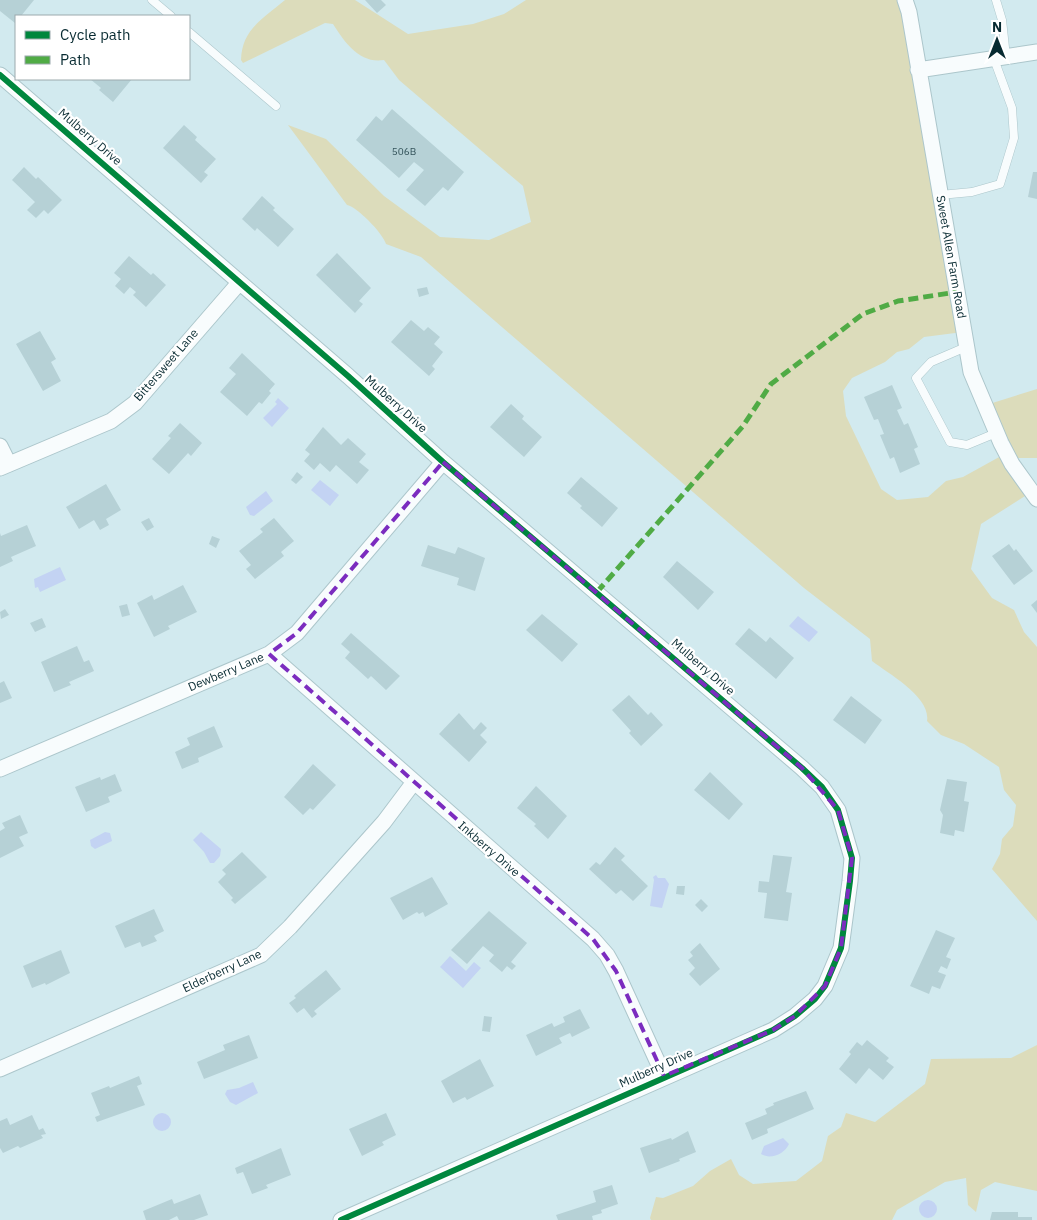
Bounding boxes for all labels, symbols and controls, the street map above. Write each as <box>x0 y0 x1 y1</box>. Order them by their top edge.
legend <box>15 15 190 80</box>
north arrow <box>972 15 1022 65</box>
text: N <box>992 18 1002 36</box>
text: Cycle path <box>60 25 131 44</box>
text: Path <box>60 50 91 69</box>
street label: Mulberry Drive <box>56 105 125 168</box>
house number: 506B <box>392 145 416 158</box>
street label: Sweet Allen Farm Road <box>933 194 970 320</box>
street label: Bittersweet Lane <box>130 325 201 404</box>
street label: Mulberry Drive <box>362 372 431 436</box>
street label: Mulberry Drive <box>669 635 738 698</box>
street label: Dewberry Lane <box>186 649 266 694</box>
street label: Inkberry Drive <box>455 818 524 880</box>
street label: Elderberry Lane <box>180 946 264 995</box>
street label: Mulberry Drive <box>617 1044 695 1090</box>

